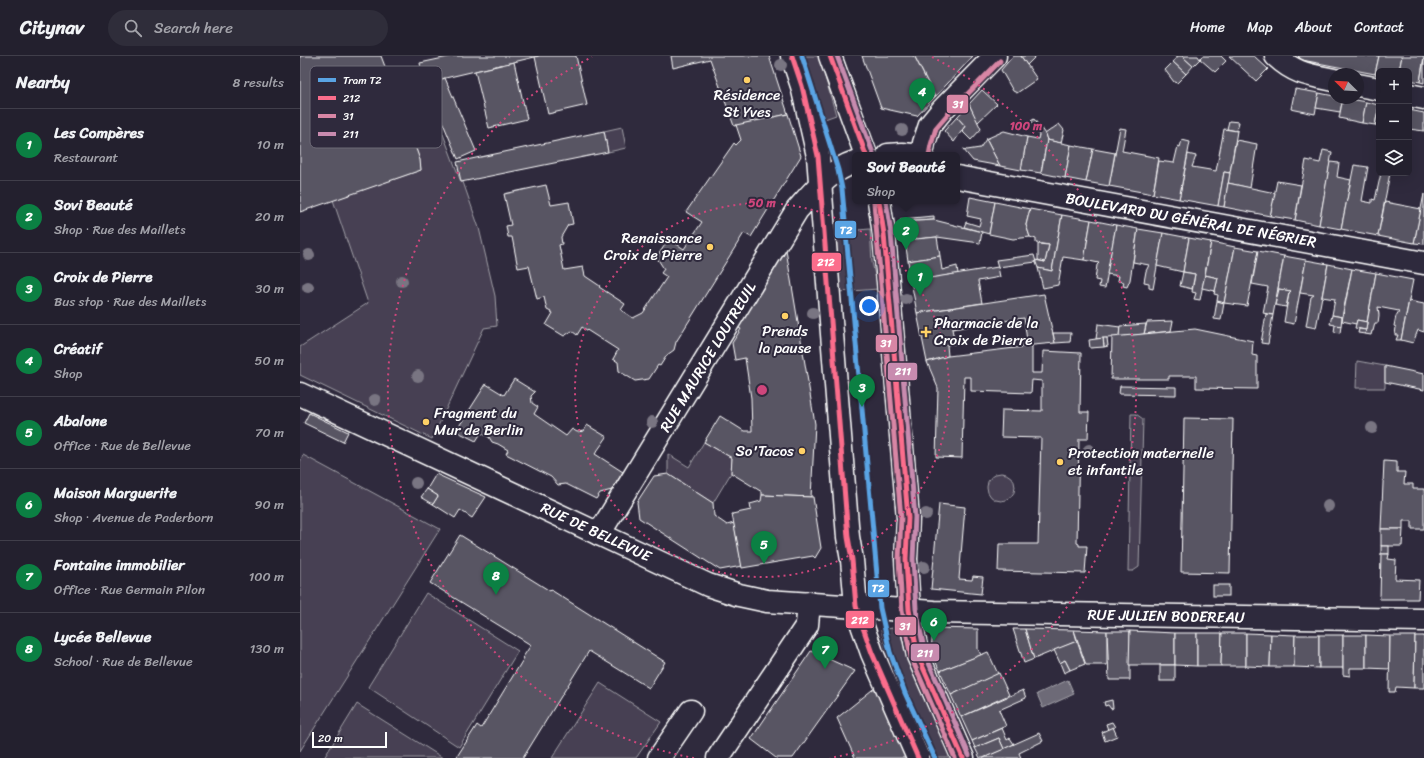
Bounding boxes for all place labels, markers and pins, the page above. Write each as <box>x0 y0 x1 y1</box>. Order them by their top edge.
marker: Résidence St Yves <box>742 75 752 85</box>
pin: 4 <box>909 78 935 111</box>
place label: Résidence St Yves <box>714 82 780 125</box>
pin: 2 <box>893 217 919 250</box>
place label: Renaissance Croix de Pierre <box>604 225 702 268</box>
marker: Renaissance Croix de Pierre <box>705 242 715 252</box>
pin: 1 <box>907 263 933 296</box>
place label: Pharmacie de la Croix de Pierre <box>934 310 1039 353</box>
marker: Prends la pause <box>780 311 790 321</box>
place label: Prends la pause <box>758 318 812 361</box>
marker: Pharmacie de la Croix de Pierre <box>921 327 931 337</box>
pin: 3 <box>849 374 875 407</box>
centre of rings <box>755 383 769 397</box>
place label: Fragment du Mur de Berlin <box>434 400 523 443</box>
marker: Fragment du Mur de Berlin <box>421 417 431 427</box>
place label: So'Tacos <box>735 438 794 464</box>
place label: Protection maternelle et infantile <box>1068 440 1214 483</box>
marker: So'Tacos <box>797 446 807 456</box>
marker: Protection maternelle et infantile <box>1055 457 1065 467</box>
pin: 5 <box>751 531 777 564</box>
pin: 8 <box>483 562 509 595</box>
pin: 6 <box>921 608 947 641</box>
pin: 7 <box>812 636 838 669</box>

